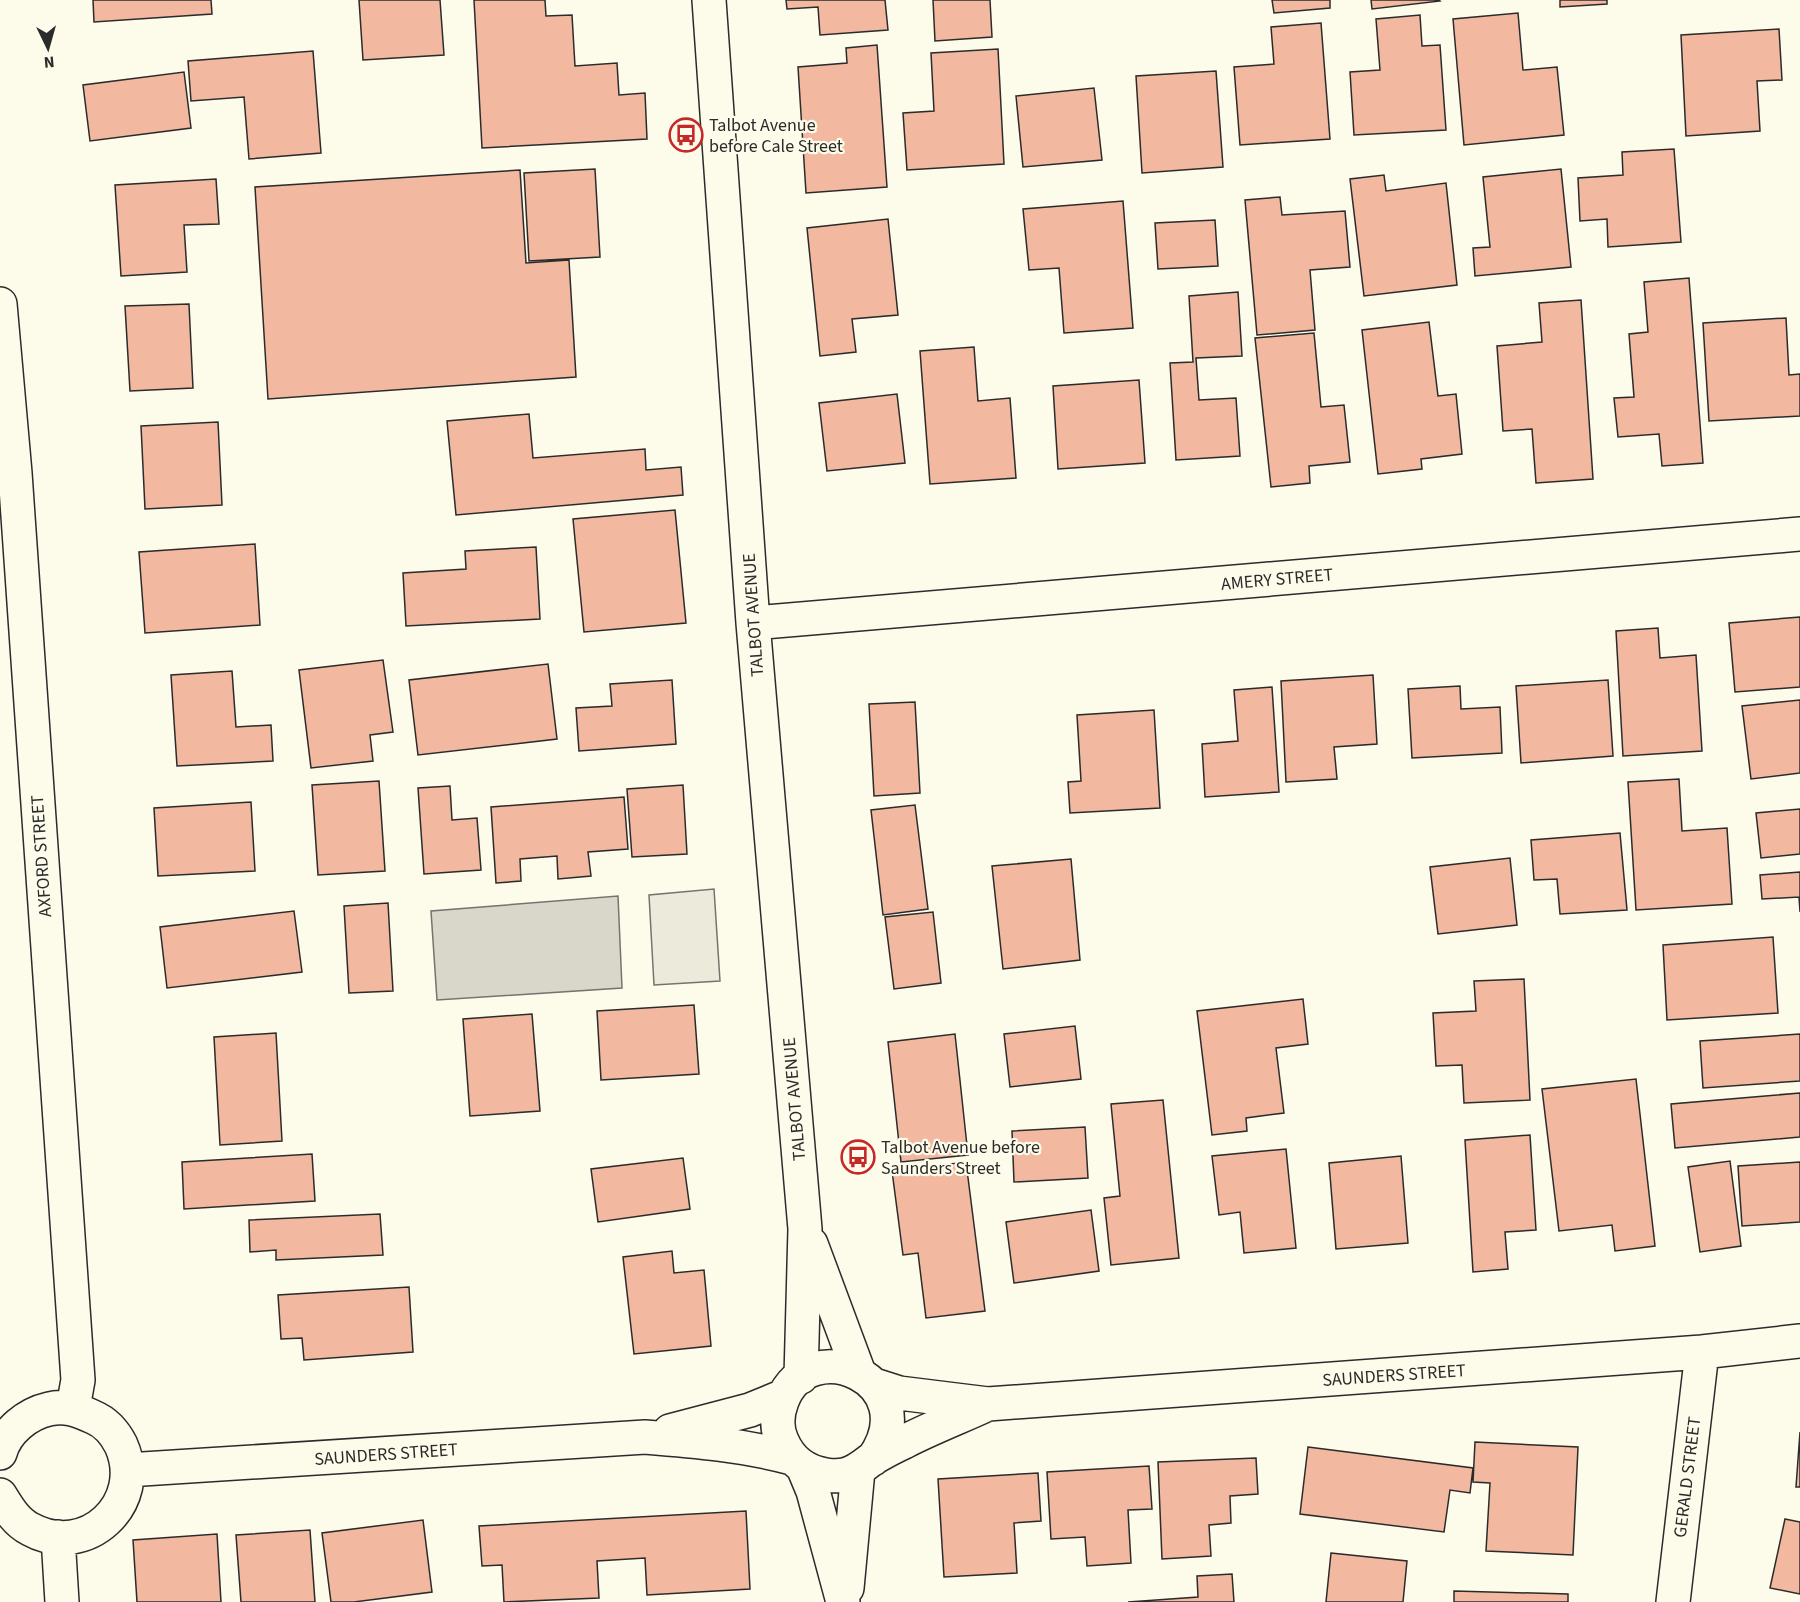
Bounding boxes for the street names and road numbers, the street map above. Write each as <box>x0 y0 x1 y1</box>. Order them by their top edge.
street label: TALBOT AVENUE <box>737 552 770 678</box>
street label: AMERY STREET <box>1220 562 1335 597</box>
street label: AXFORD STREET <box>25 794 58 918</box>
street label: TALBOT AVENUE <box>777 1036 812 1162</box>
street label: SAUNDERS STREET <box>1321 1358 1467 1393</box>
street label: GERALD STREET <box>1668 1415 1707 1539</box>
street label: SAUNDERS STREET <box>313 1437 459 1472</box>

